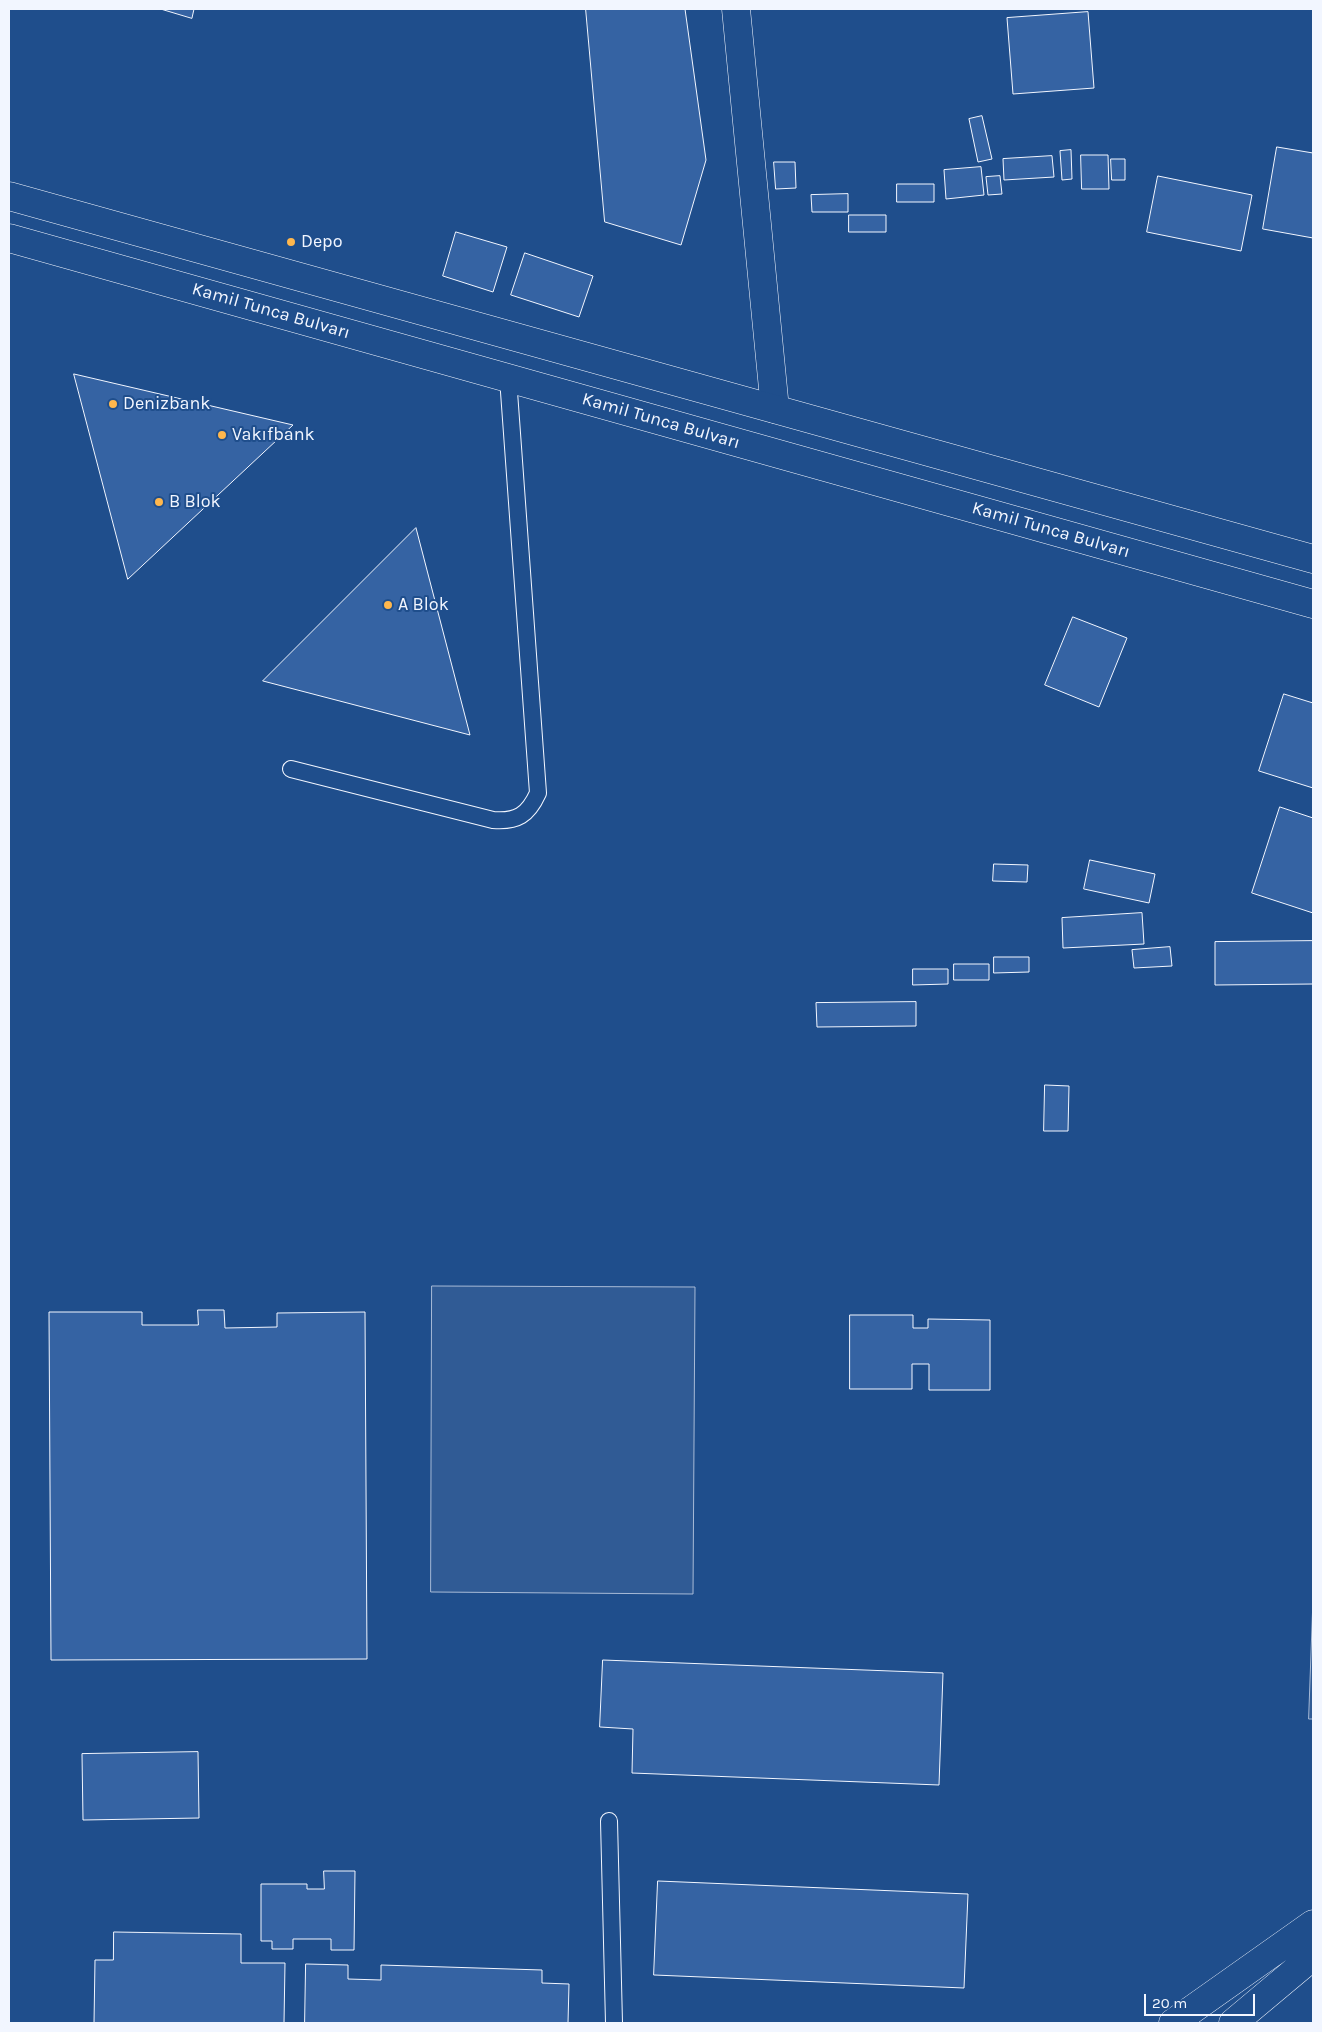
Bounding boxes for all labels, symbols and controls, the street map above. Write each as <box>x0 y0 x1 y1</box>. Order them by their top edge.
place label: Depo <box>301 231 342 253</box>
marker: Depo <box>285 236 297 248</box>
street label: Kamil Tunca Bulvarı <box>190 278 352 344</box>
street label: Kamil Tunca Bulvarı <box>580 388 742 454</box>
place label: Denizbank <box>123 393 210 415</box>
marker: Denizbank <box>107 398 119 410</box>
place label: Vakıfbank <box>232 424 315 446</box>
marker: Vakıfbank <box>216 429 228 441</box>
place label: B Blok <box>169 491 221 513</box>
marker: B Blok <box>153 496 165 508</box>
street label: Kamil Tunca Bulvarı <box>970 497 1132 563</box>
place label: A Blok <box>398 594 449 616</box>
marker: A Blok <box>382 599 394 611</box>
scale bar <box>1147 1984 1258 2016</box>
text: 20 m <box>1152 1994 1187 2012</box>

